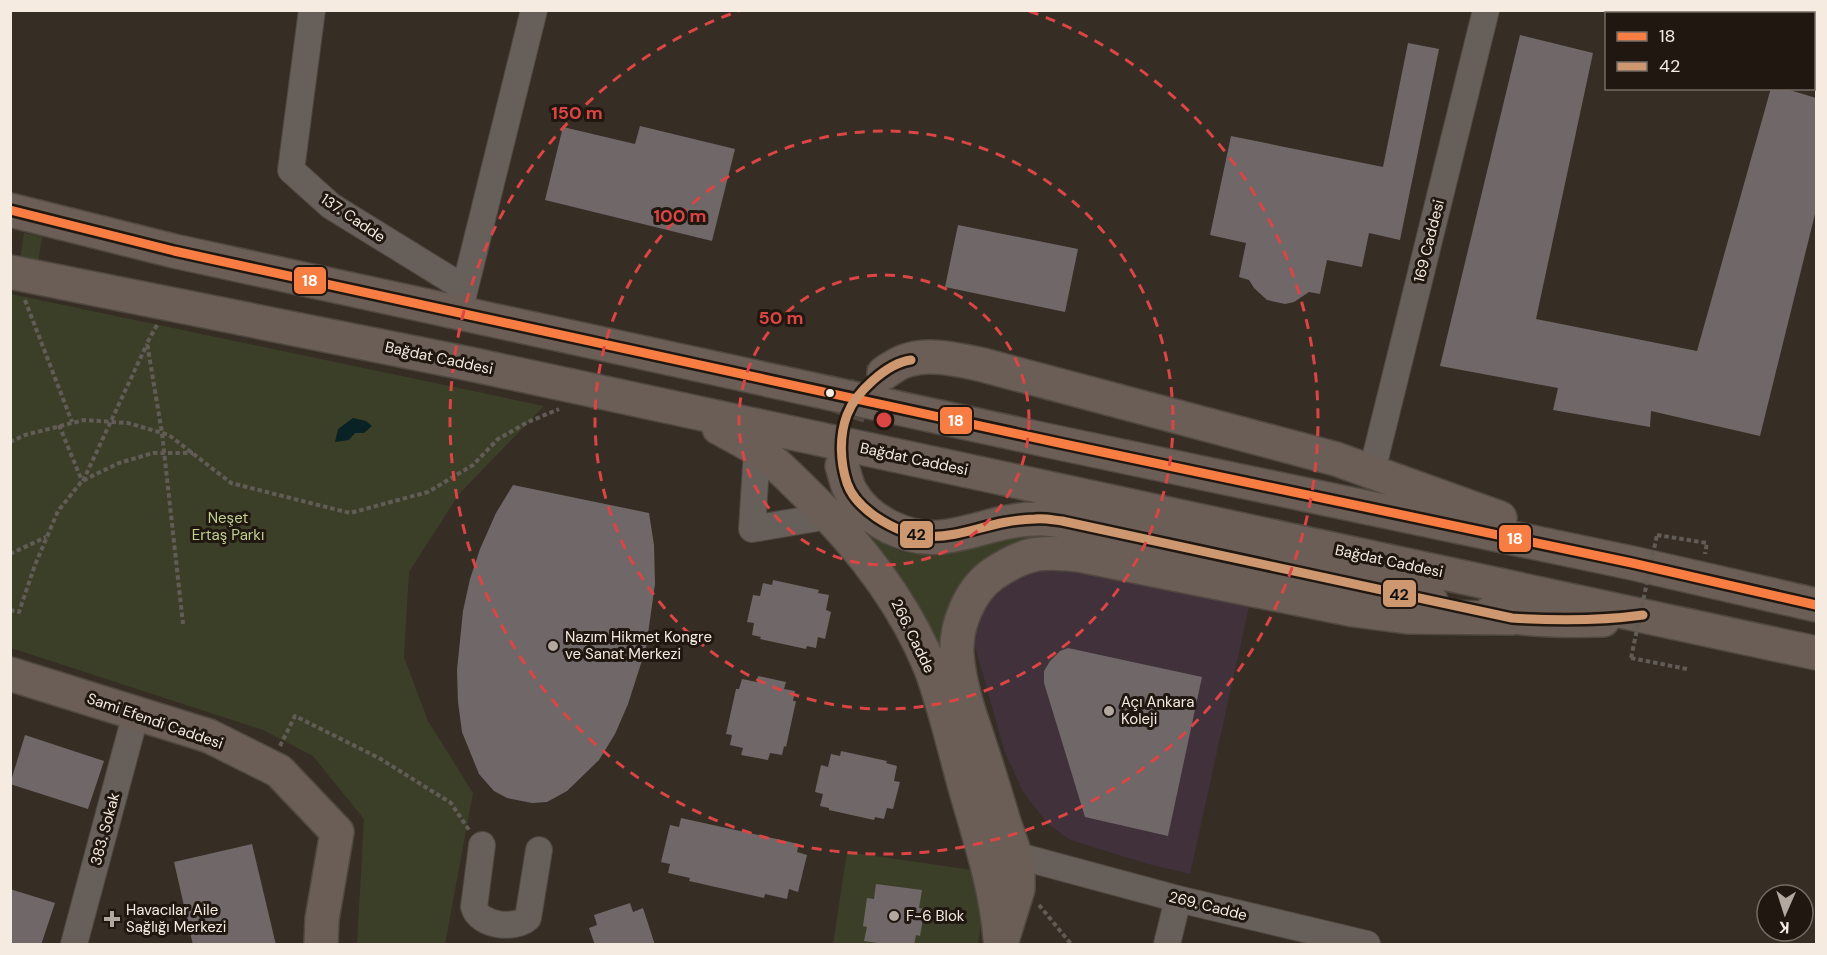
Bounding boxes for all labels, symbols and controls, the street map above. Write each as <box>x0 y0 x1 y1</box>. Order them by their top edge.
legend <box>1605 12 1815 90</box>
text: 18 <box>1659 24 1676 48</box>
text: 42 <box>1659 54 1680 78</box>
text: 150 m <box>551 101 603 125</box>
street label: 137. Cadde <box>317 189 389 247</box>
street label: 169 Caddesi <box>1409 198 1449 284</box>
text: 100 m <box>653 204 707 228</box>
line badge: 18 <box>293 266 327 295</box>
text: 18 <box>302 270 318 291</box>
text: 50 m <box>758 306 804 330</box>
street label: Bağdat Caddesi <box>383 337 495 379</box>
unlabelled marker <box>824 387 836 399</box>
line badge: 18 <box>939 406 973 435</box>
centre of rings <box>874 410 894 430</box>
text: 18 <box>948 410 964 431</box>
street label: Bağdat Caddesi <box>858 438 970 480</box>
park label: Neşet Ertaş Parkı <box>192 508 264 545</box>
line badge: 42 <box>899 520 934 549</box>
text: 42 <box>906 524 926 545</box>
line badge: 18 <box>1498 524 1532 553</box>
text: 18 <box>1507 528 1523 549</box>
street label: Bağdat Caddesi <box>1333 540 1445 582</box>
line badge: 42 <box>1382 579 1417 608</box>
text: 42 <box>1389 584 1409 605</box>
street label: 266. Cadde <box>886 596 940 676</box>
place label: Nazım Hikmet Kongre ve Sanat Merkezi <box>565 627 712 664</box>
marker: Nazım Hikmet Kongre ve Sanat Merkezi <box>546 639 560 653</box>
street label: Sami Efendi Caddesi <box>84 688 226 754</box>
place label: Açı Ankara Koleji <box>1121 692 1194 729</box>
marker: Açı Ankara Koleji <box>1102 704 1116 718</box>
street label: 383. Sokak <box>86 790 124 868</box>
north arrow <box>1755 883 1815 943</box>
street label: 269. Cadde <box>1167 887 1249 925</box>
place label: Havacılar Aile Sağlığı Merkezi <box>126 900 226 937</box>
place label: F-6 Blok <box>906 906 965 926</box>
marker: F-6 Blok <box>887 909 901 923</box>
marker: Havacılar Aile Sağlığı Merkezi <box>103 910 121 928</box>
text: K <box>1778 917 1790 938</box>

